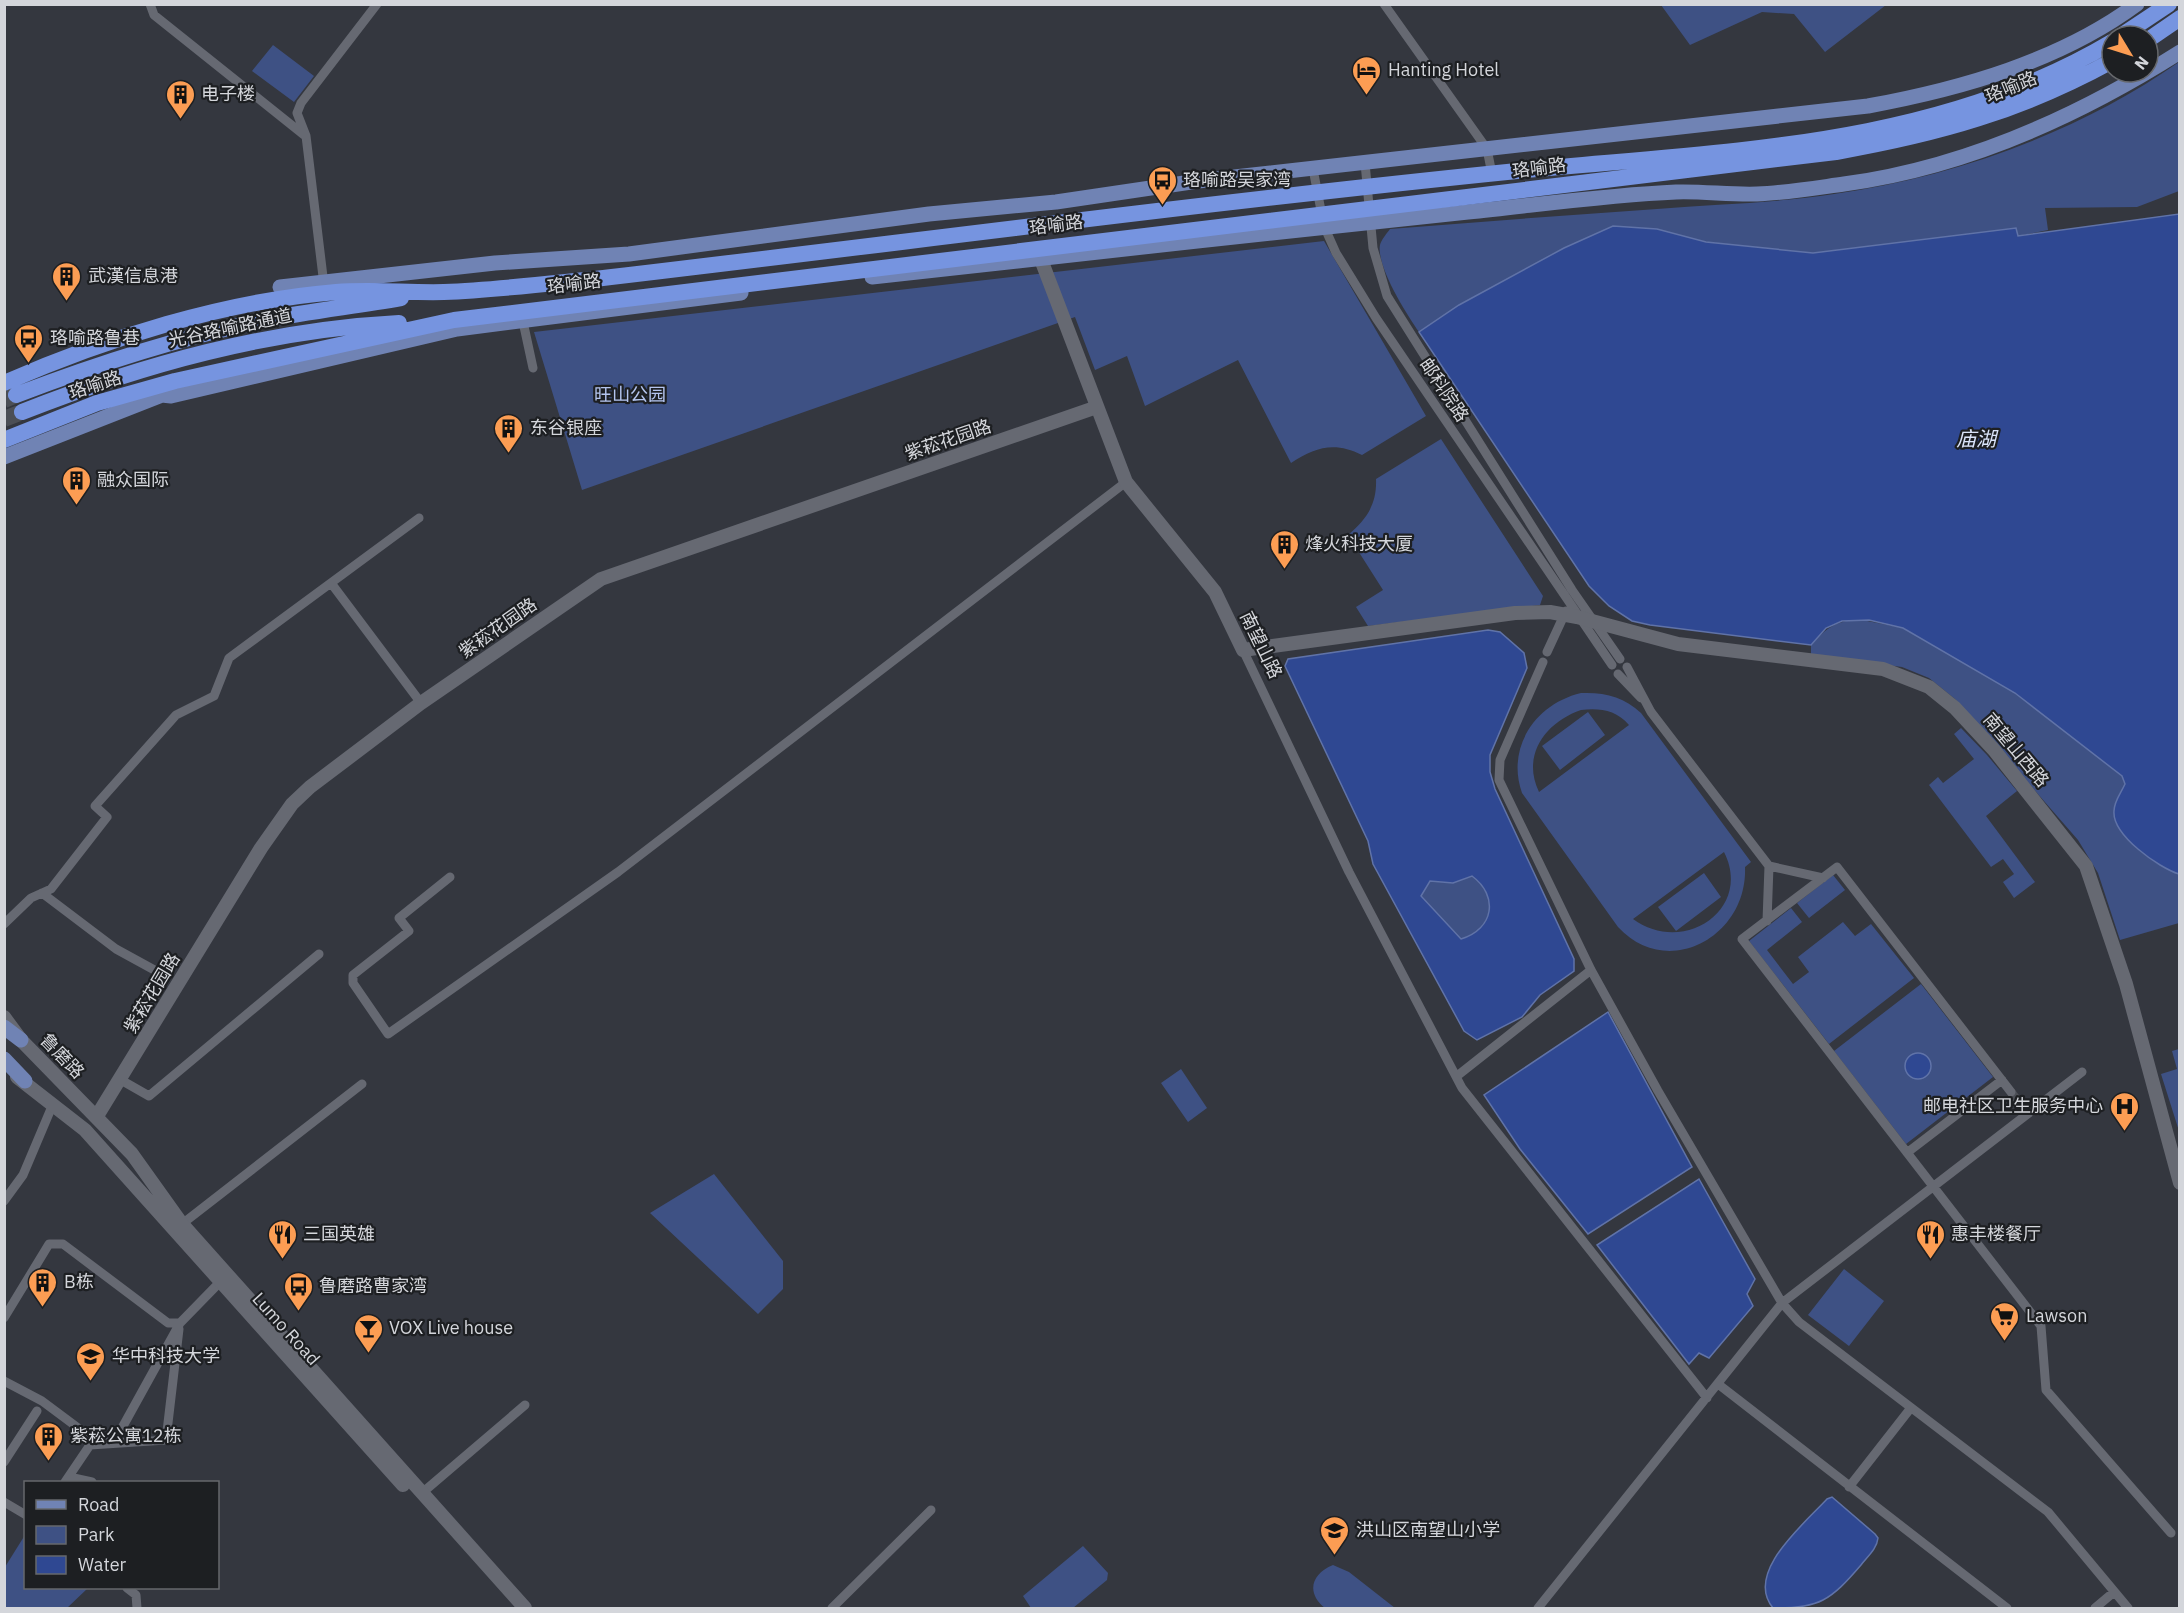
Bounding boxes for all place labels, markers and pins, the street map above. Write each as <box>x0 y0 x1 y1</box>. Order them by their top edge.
hotel icon: Hanting Hotel <box>1351 54 1383 96</box>
place label: Hanting Hotel <box>1388 58 1499 81</box>
building icon: 电子楼 <box>164 78 196 120</box>
place label: 电子楼 <box>201 82 255 105</box>
bus stop icon: 珞喻路吴家湾 <box>1146 164 1178 206</box>
place label: 珞喻路吴家湾 <box>1183 168 1291 191</box>
building icon: 武漢信息港 <box>51 260 83 302</box>
place label: 武漢信息港 <box>88 264 178 287</box>
bus stop icon: 珞喻路鲁巷 <box>13 322 45 364</box>
place label: 珞喻路鲁巷 <box>50 326 140 349</box>
building icon: 东谷银座 <box>493 412 525 454</box>
place label: 东谷银座 <box>530 416 602 439</box>
building icon: 融众国际 <box>60 464 92 506</box>
place label: 融众国际 <box>97 468 169 491</box>
building icon: 烽火科技大厦 <box>1268 528 1300 570</box>
place label: 烽火科技大厦 <box>1305 532 1413 555</box>
hospital icon: 邮电社区卫生服务中心 <box>2108 1090 2140 1132</box>
place label: 邮电社区卫生服务中心 <box>1923 1094 2103 1117</box>
restaurant icon: 三国英雄 <box>266 1218 298 1260</box>
restaurant icon: 惠丰楼餐厅 <box>1914 1218 1946 1260</box>
place label: 三国英雄 <box>303 1222 375 1245</box>
place label: 惠丰楼餐厅 <box>1951 1222 2041 1245</box>
building icon: B栋 <box>27 1266 59 1308</box>
place label: B栋 <box>64 1270 94 1293</box>
bus stop icon: 鲁磨路曹家湾 <box>282 1270 314 1312</box>
place label: 鲁磨路曹家湾 <box>319 1274 427 1297</box>
supermarket icon: Lawson <box>1989 1300 2021 1342</box>
place label: Lawson <box>2026 1304 2087 1327</box>
bar icon: VOX Live house <box>352 1312 384 1354</box>
place label: VOX Live house <box>389 1316 513 1339</box>
school or university icon: 华中科技大学 <box>75 1340 107 1382</box>
place label: 华中科技大学 <box>112 1344 220 1367</box>
building icon: 紫菘公寓12栋 <box>33 1420 65 1462</box>
place label: 紫菘公寓12栋 <box>70 1424 182 1447</box>
school or university icon: 洪山区南望山小学 <box>1319 1514 1351 1556</box>
place label: 洪山区南望山小学 <box>1356 1518 1500 1541</box>

